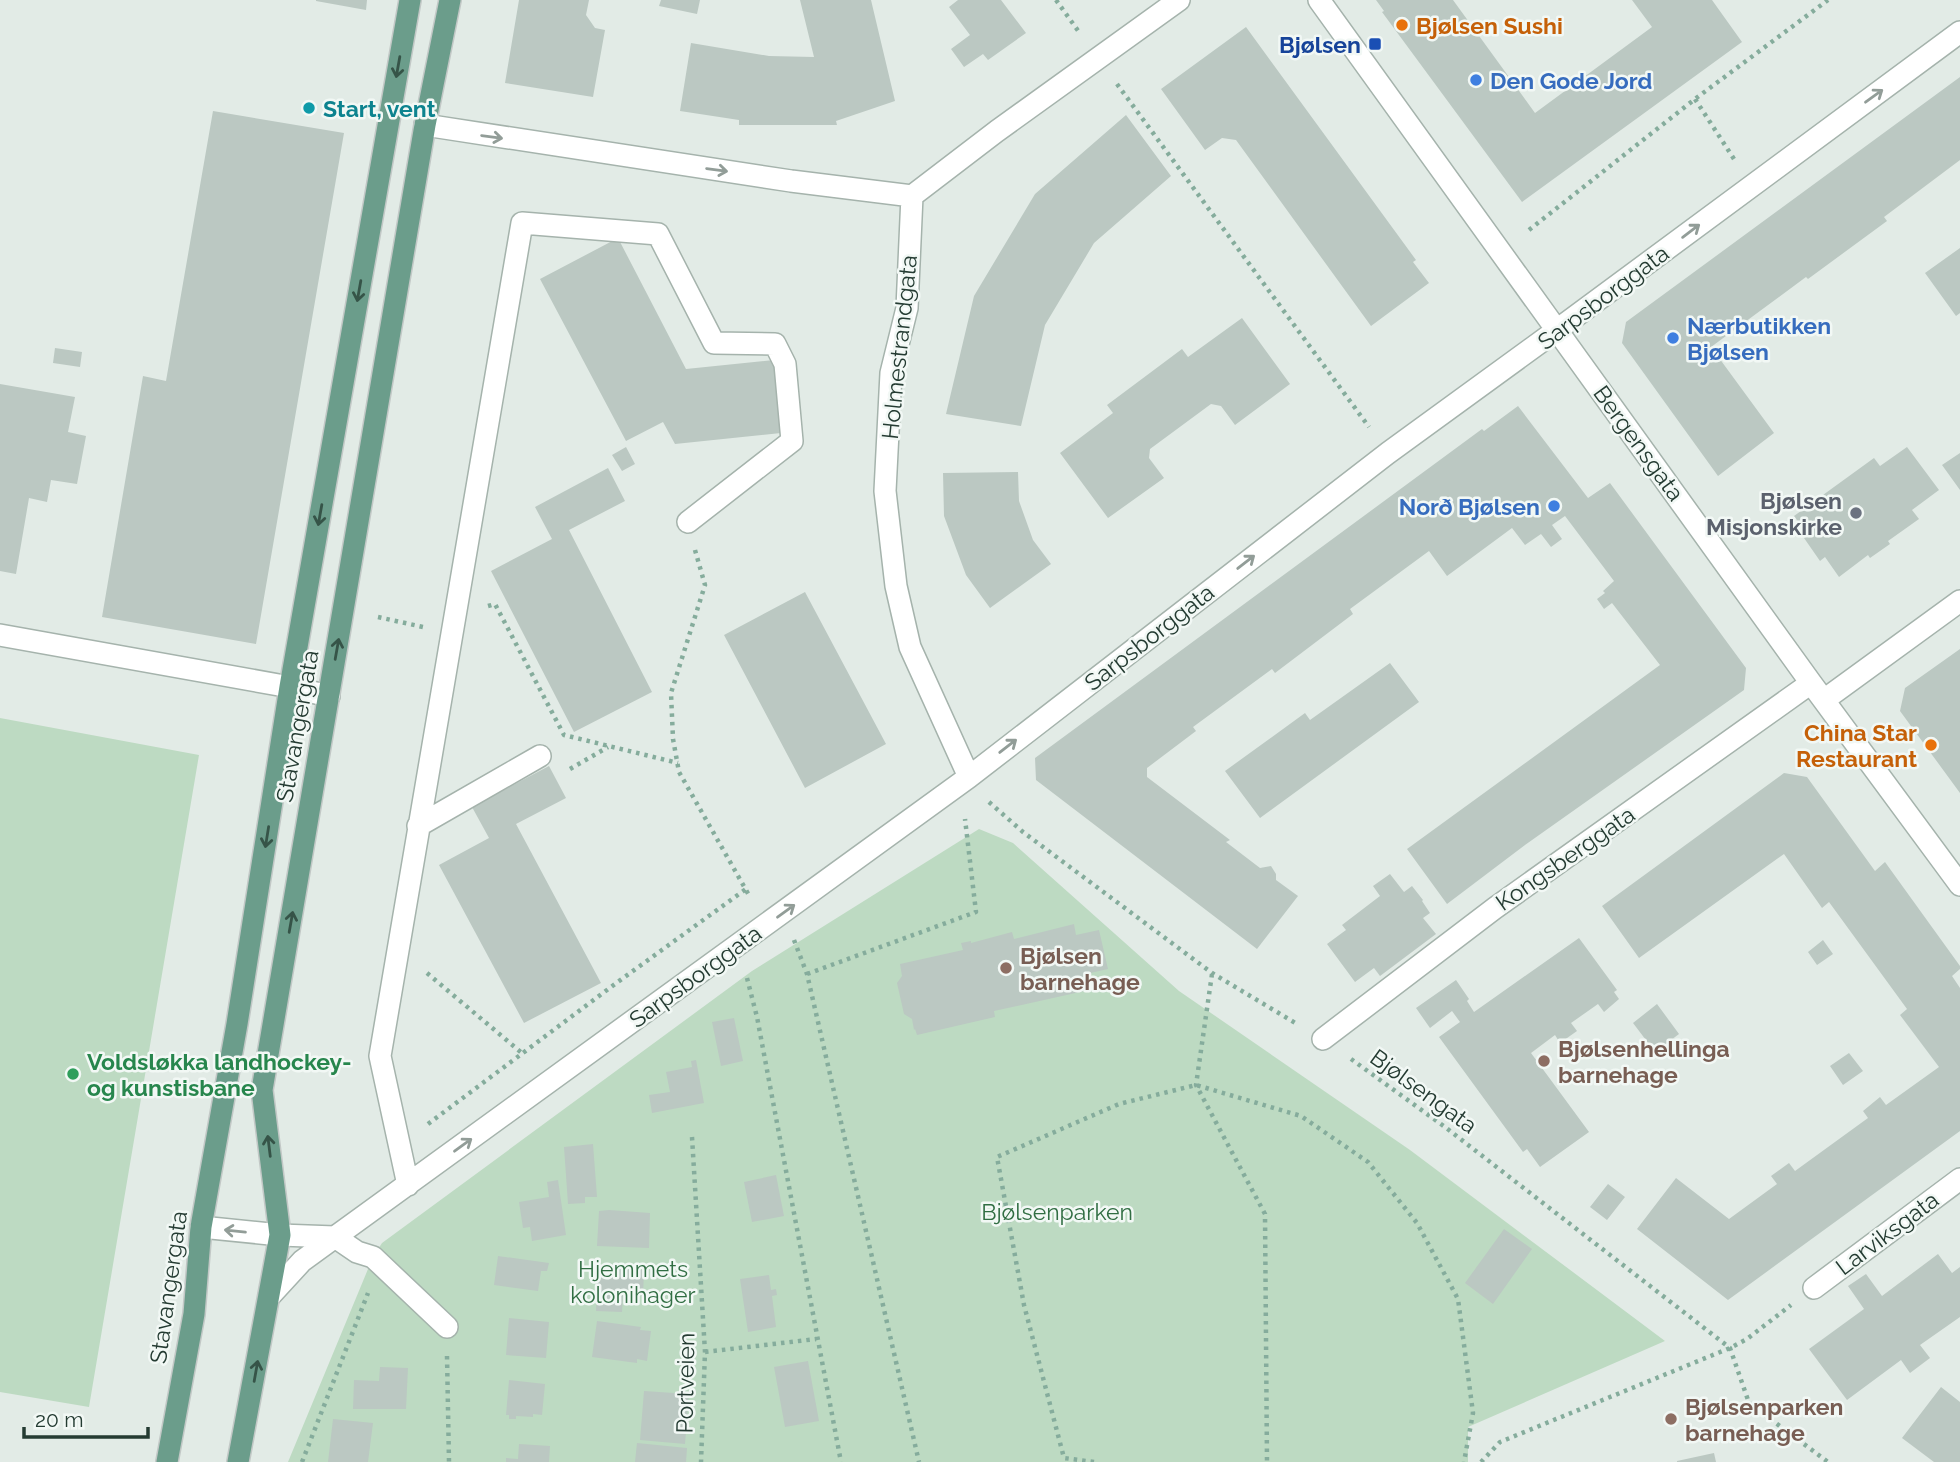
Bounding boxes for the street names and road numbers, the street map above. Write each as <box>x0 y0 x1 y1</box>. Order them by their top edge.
street label: Sarpsborggata <box>1532 239 1674 355</box>
street label: Holmestrandgata <box>876 253 922 441</box>
street label: Bergensgata <box>1588 380 1690 506</box>
street label: Sarpsborggata <box>1079 578 1219 696</box>
street label: Stavangergata <box>270 648 324 804</box>
street label: Kongsberggata <box>1490 800 1640 916</box>
street label: Sarpsborggata <box>624 919 766 1033</box>
street label: Bjølsengata <box>1365 1043 1483 1139</box>
street label: Larviksgata <box>1830 1186 1944 1280</box>
street label: Stavangergata <box>144 1209 192 1365</box>
street label: Portveien <box>671 1332 699 1434</box>

